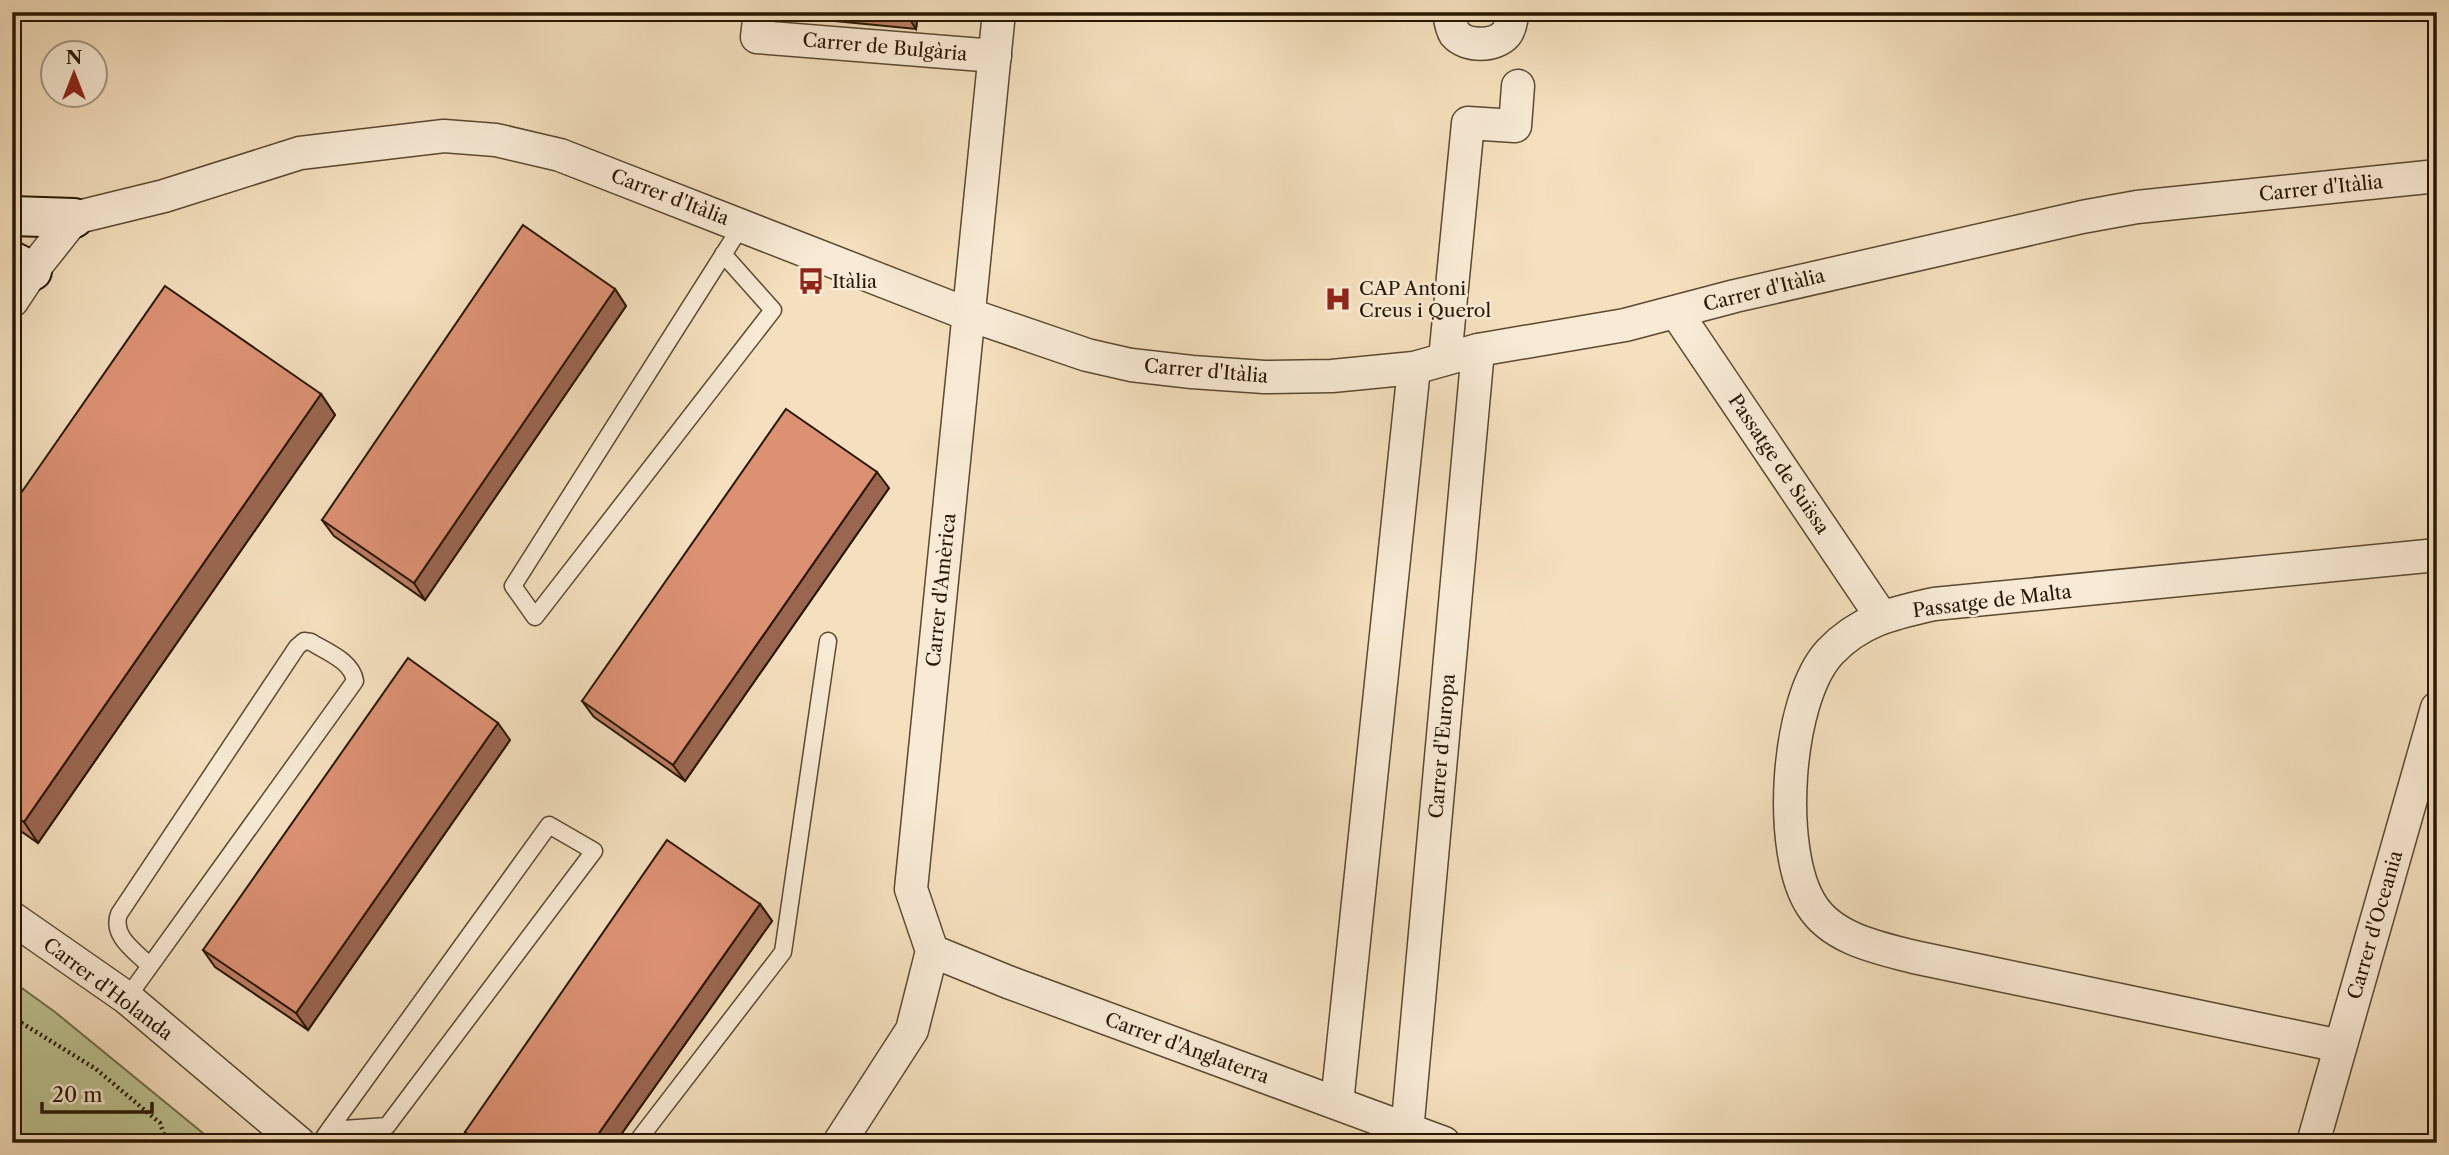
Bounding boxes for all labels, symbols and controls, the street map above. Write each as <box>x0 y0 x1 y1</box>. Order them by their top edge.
street label: Carrer de Bulgària <box>802 28 968 66</box>
north arrow <box>38 38 108 108</box>
text: N <box>66 46 82 69</box>
street label: Carrer d'Itàlia <box>608 164 732 230</box>
street label: Carrer d'Itàlia <box>2258 170 2384 206</box>
street label: Carrer d'Itàlia <box>1701 264 1827 316</box>
bus stop icon: Itàlia <box>796 266 826 296</box>
place label: Itàlia <box>832 270 877 293</box>
place label: CAP Antoni Creus i Querol <box>1359 277 1491 322</box>
hospital icon: CAP Antoni Creus i Querol <box>1323 284 1353 314</box>
street label: Carrer d'Itàlia <box>1143 354 1269 388</box>
street label: Passatge de Suïssa <box>1724 390 1834 538</box>
street label: Carrer d'Amèrica <box>921 512 961 668</box>
street label: Passatge de Malta <box>1911 580 2073 622</box>
street label: Carrer d'Europa <box>1424 673 1460 819</box>
street label: Carrer d'Oceania <box>2343 848 2407 1002</box>
street label: Carrer d'Holanda <box>39 933 177 1045</box>
street label: Carrer d'Anglaterra <box>1102 1008 1272 1088</box>
scale bar <box>42 1071 152 1115</box>
text: 20 m <box>52 1082 103 1107</box>

